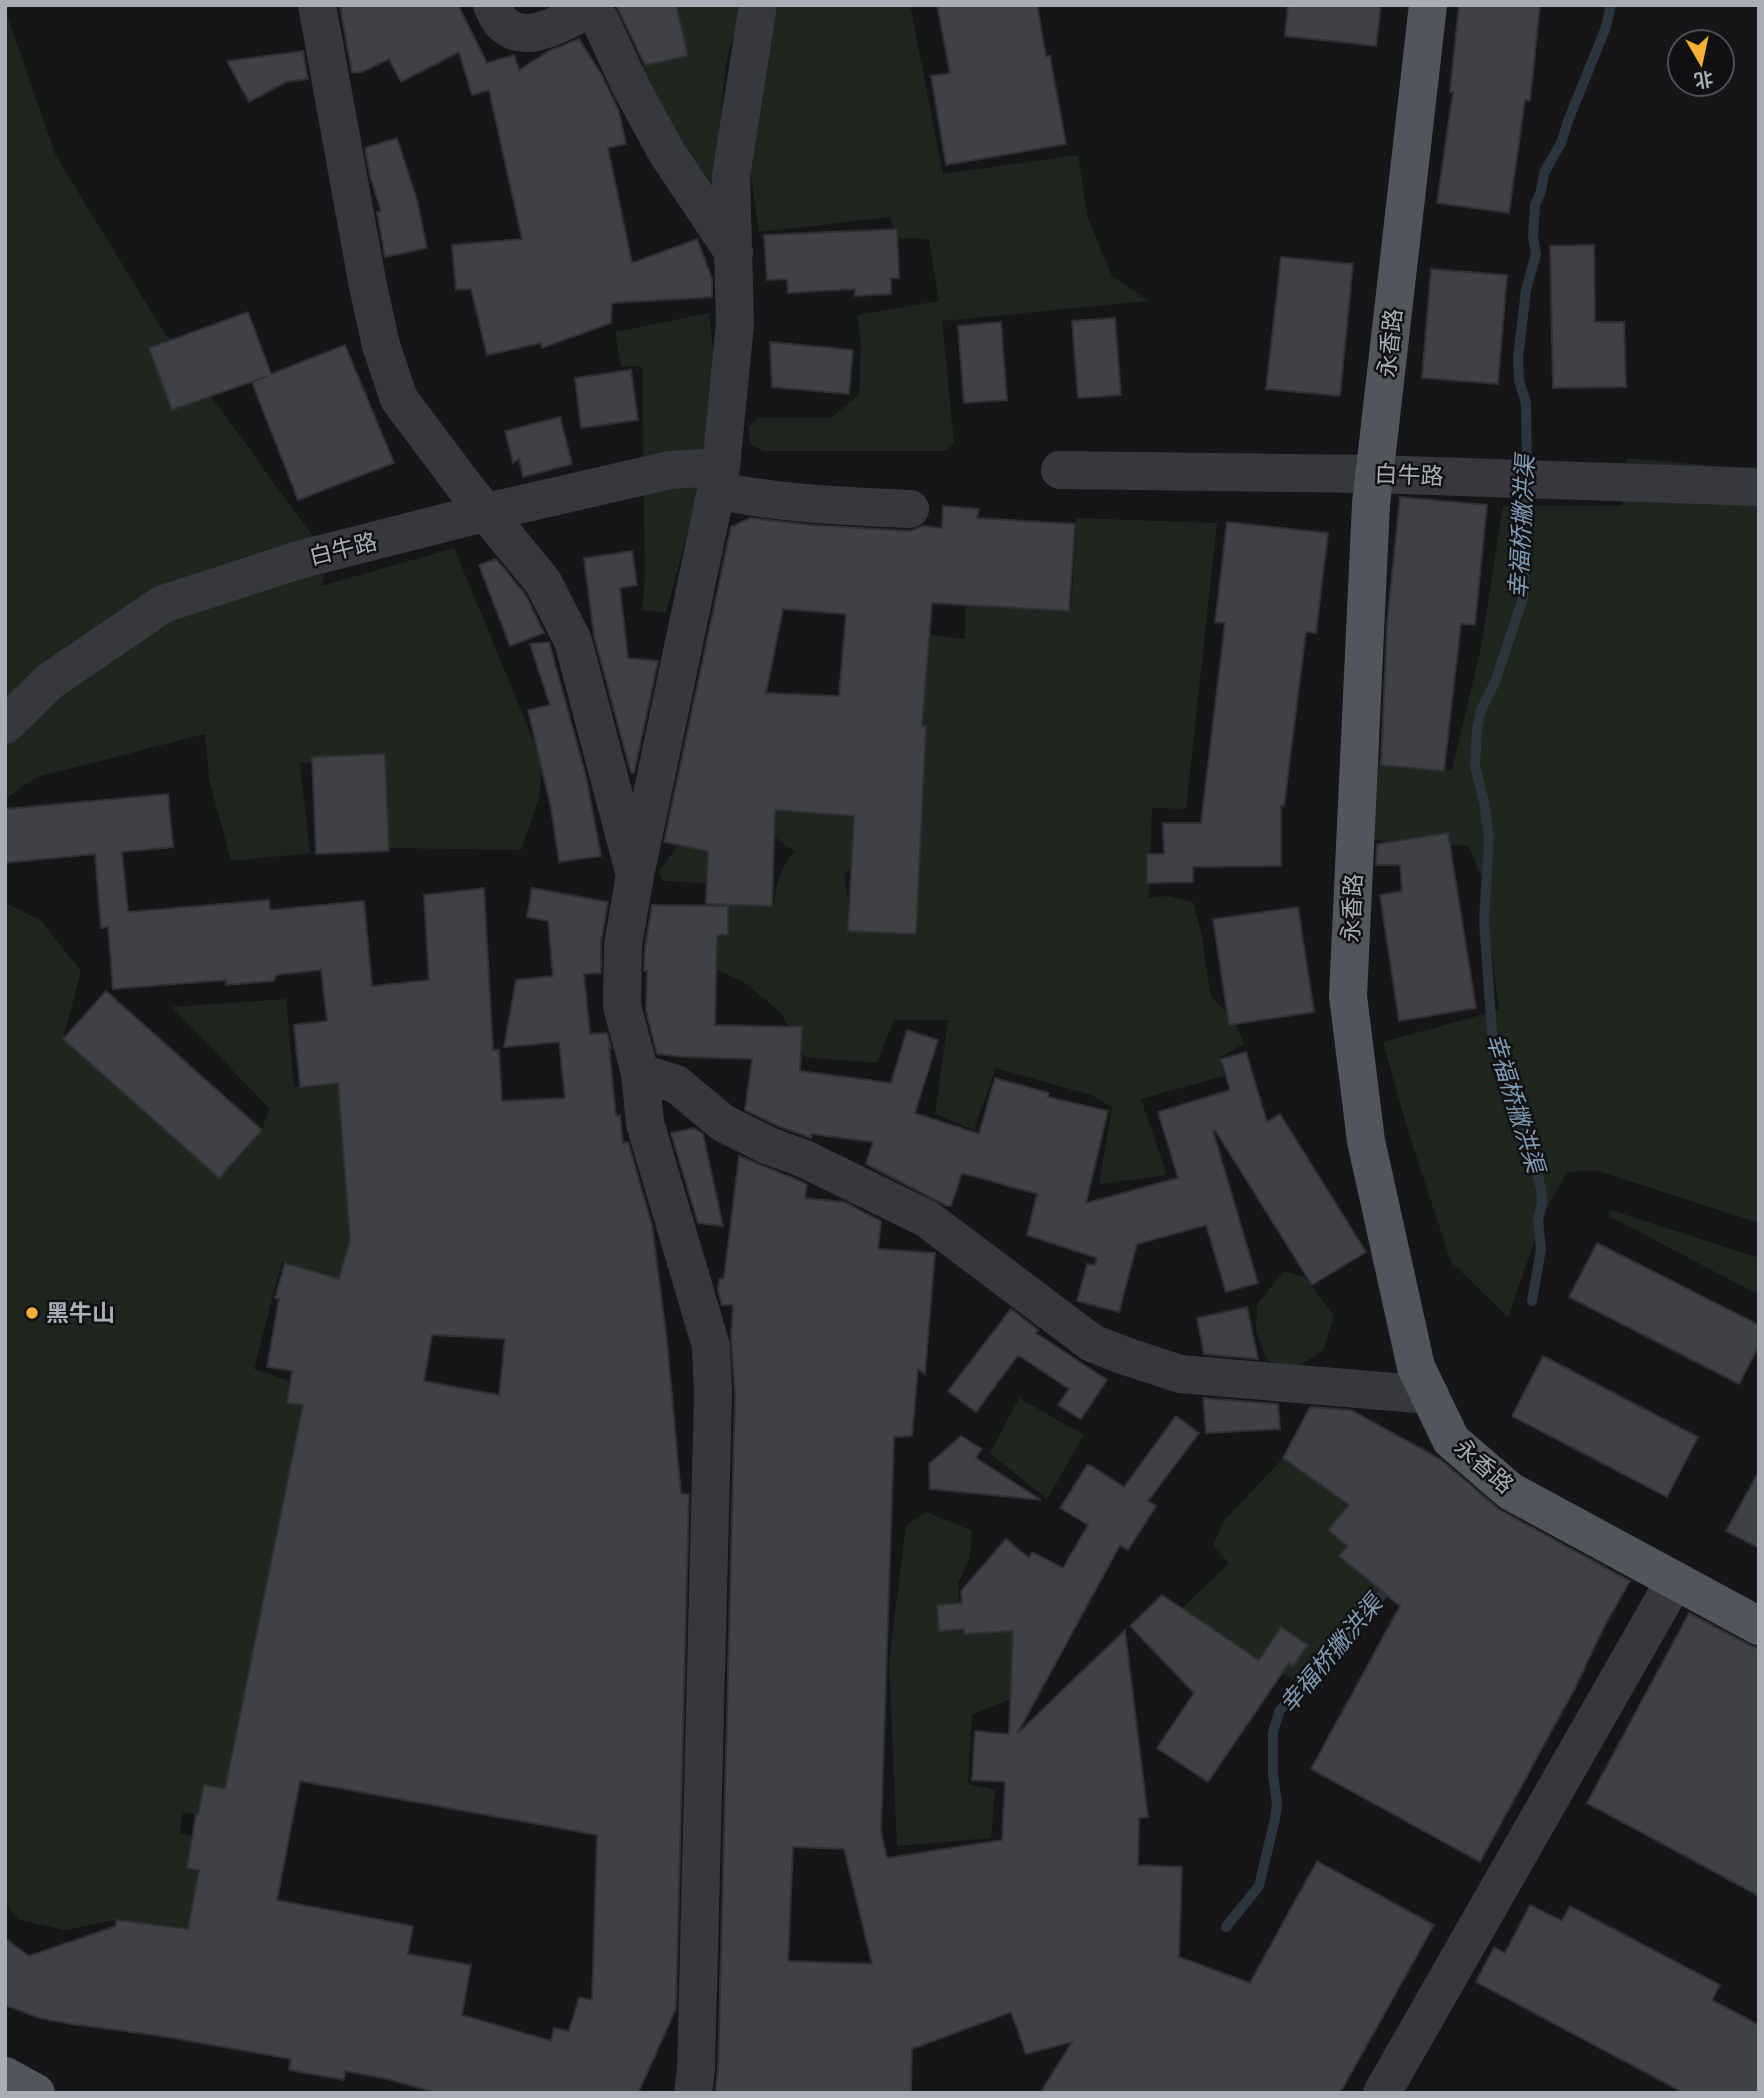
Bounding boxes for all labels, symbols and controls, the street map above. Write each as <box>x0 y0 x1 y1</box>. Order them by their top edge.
north arrow <box>1666 28 1736 98</box>
text: 北 <box>1692 65 1715 93</box>
street label: 永香路 <box>1371 307 1409 379</box>
water label: 幸福桥撇洪渠 <box>1502 451 1541 600</box>
street label: 白牛路 <box>1374 459 1444 491</box>
street label: 白牛路 <box>306 526 380 572</box>
street label: 永香路 <box>1335 873 1369 943</box>
water label: 幸福桥撇洪渠 <box>1480 1029 1552 1179</box>
place label: 黑牛山 <box>46 1298 115 1328</box>
marker: 黑牛山 <box>24 1305 40 1321</box>
street label: 永香路 <box>1448 1432 1520 1500</box>
water label: 幸福桥撇洪渠 <box>1272 1586 1391 1719</box>

